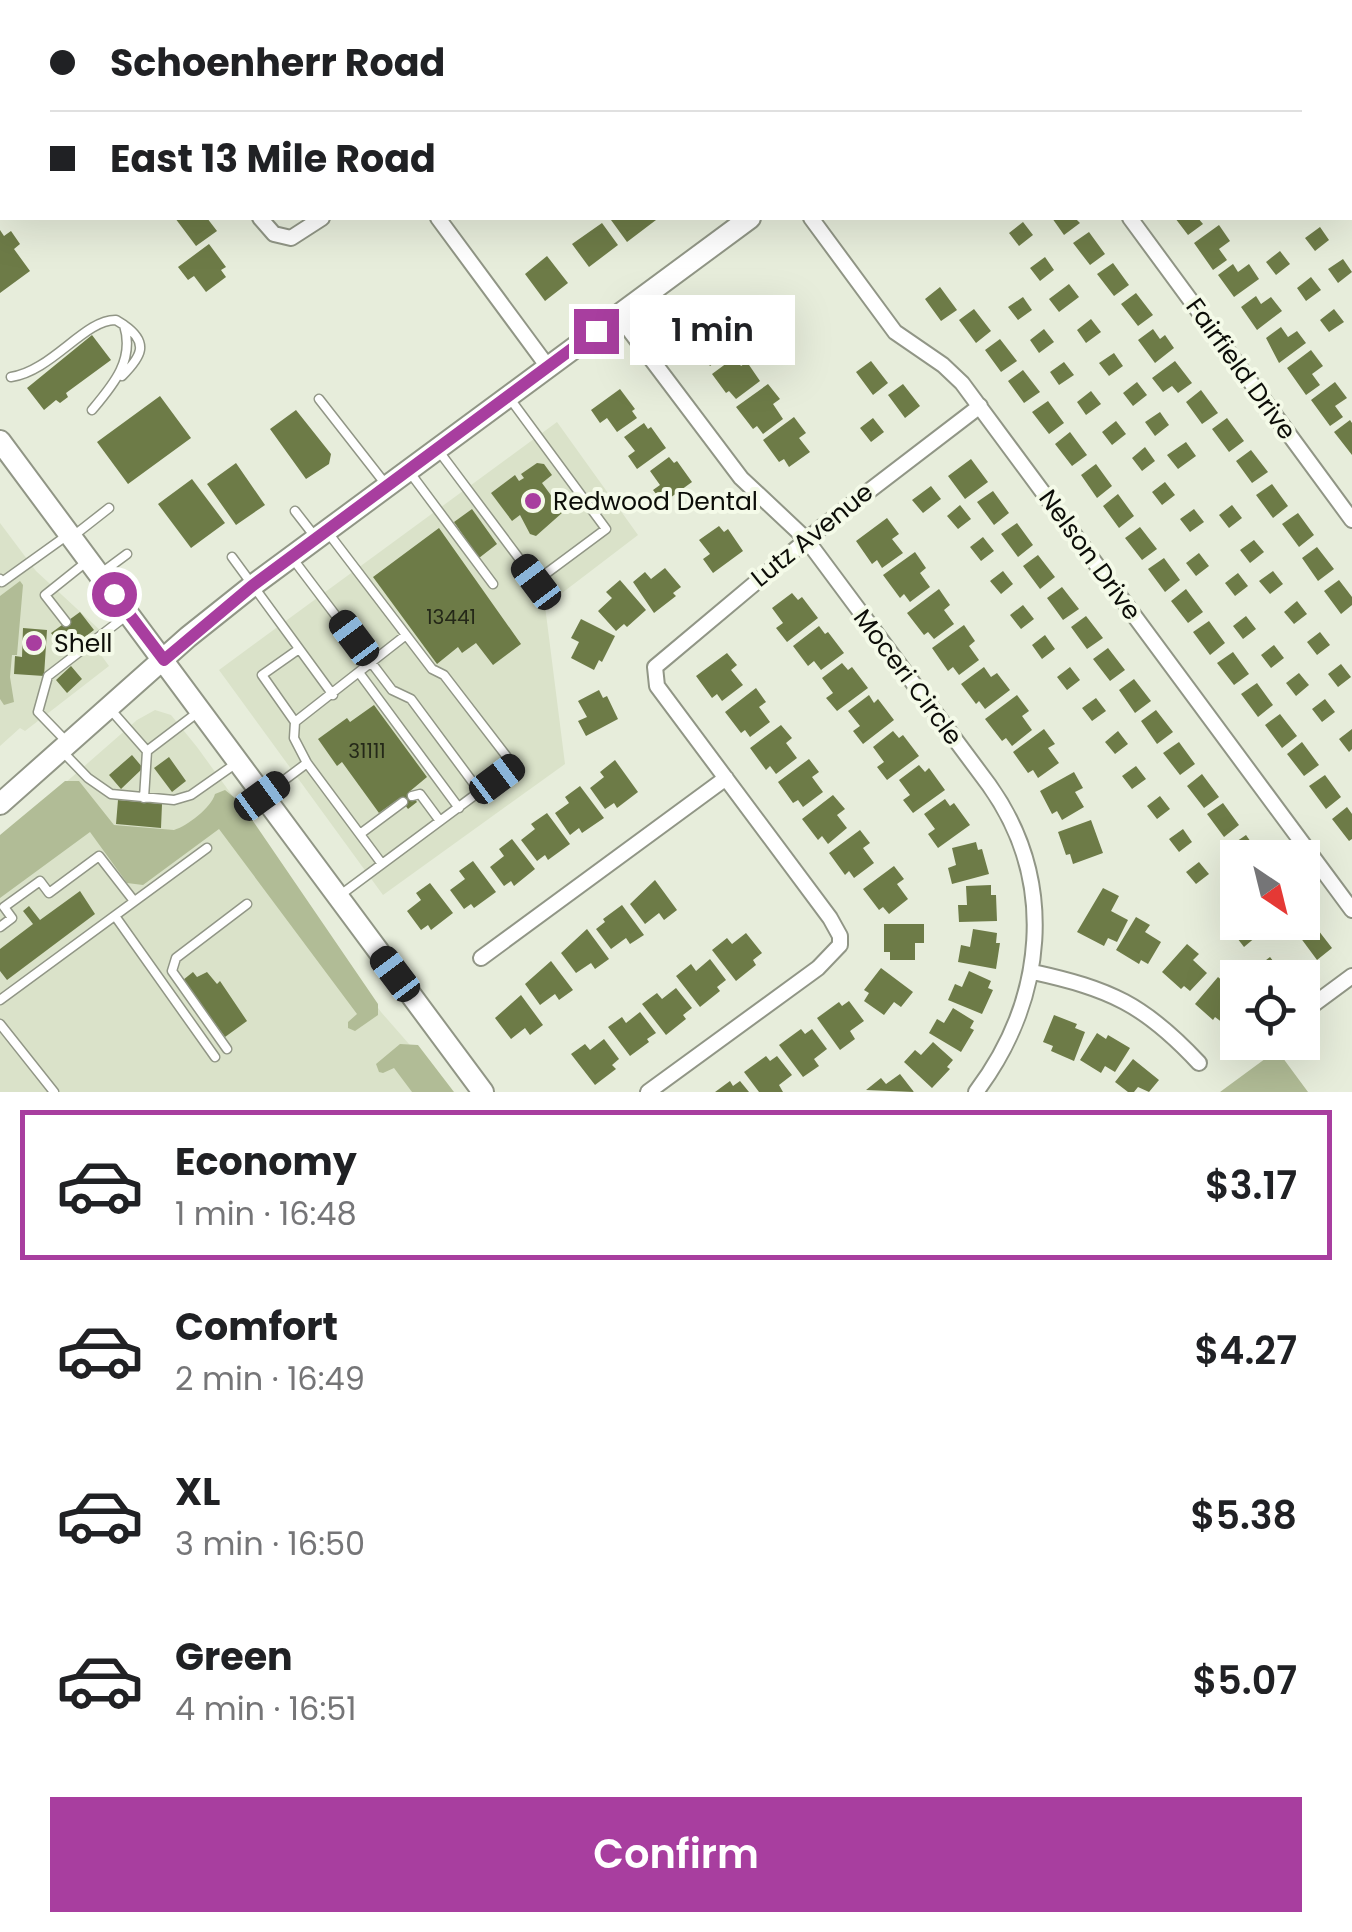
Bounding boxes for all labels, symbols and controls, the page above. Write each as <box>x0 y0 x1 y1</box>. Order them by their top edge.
text: Schoenherr Road <box>110 36 445 89</box>
text: East 13 Mile Road <box>110 132 436 185</box>
street label: Fairfield Drive <box>1178 291 1304 447</box>
callout: 1 min <box>631 296 796 366</box>
text: 1 min <box>671 307 754 352</box>
route end <box>574 309 619 354</box>
street label: Lutz Avenue <box>744 475 880 595</box>
street label: Nelson Drive <box>1031 483 1149 627</box>
place label: Redwood Dental <box>553 484 758 519</box>
marker: Redwood Dental <box>522 490 544 512</box>
car <box>506 549 566 615</box>
route start <box>92 572 137 617</box>
street label: Moceri Circle <box>845 602 971 752</box>
house number: 13441 <box>426 603 476 631</box>
car <box>324 605 384 671</box>
place label: Shell <box>54 626 112 661</box>
marker: Shell <box>23 632 45 654</box>
house number: 31111 <box>348 737 386 765</box>
car <box>464 749 530 809</box>
car <box>229 766 295 826</box>
north arrow <box>1220 840 1320 940</box>
map controls <box>1220 840 1320 1060</box>
car <box>365 941 425 1007</box>
button: locate <box>1220 960 1320 1060</box>
text: Economy <box>175 1135 357 1188</box>
icon: car <box>55 1140 145 1230</box>
text: $3.17 <box>1205 1159 1297 1212</box>
text: 1 min · 16:48 <box>175 1191 357 1236</box>
text: Comfort <box>175 1300 338 1353</box>
icon: car <box>55 1305 145 1395</box>
text: $4.27 <box>1195 1324 1297 1377</box>
text: 2 min · 16:49 <box>175 1356 365 1401</box>
text: XL <box>175 1465 220 1518</box>
icon: car <box>55 1470 145 1560</box>
text: $5.38 <box>1191 1489 1297 1542</box>
text: 3 min · 16:50 <box>175 1521 365 1566</box>
text: Green <box>175 1630 293 1683</box>
icon: car <box>55 1635 145 1725</box>
text: $5.07 <box>1192 1654 1297 1707</box>
text: 4 min · 16:51 <box>175 1686 357 1731</box>
button: Confirm <box>50 1797 1302 1912</box>

